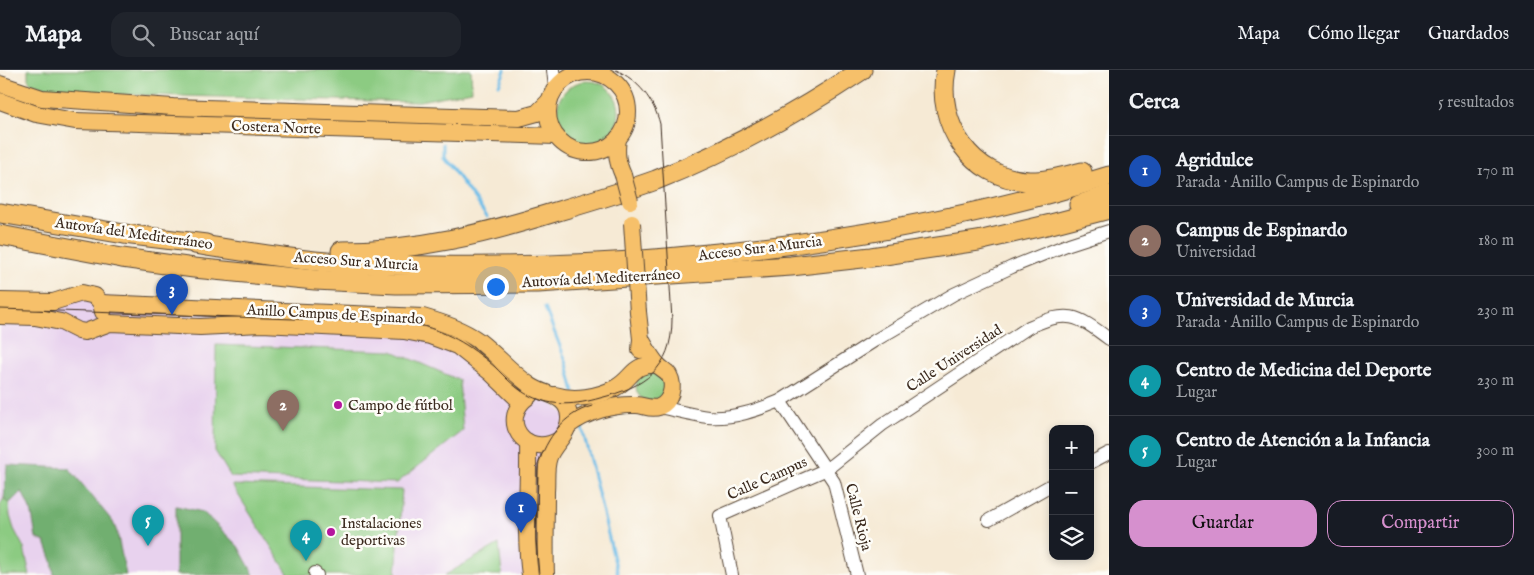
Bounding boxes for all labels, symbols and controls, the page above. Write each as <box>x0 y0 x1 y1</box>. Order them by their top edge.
search box <box>111 12 461 57</box>
text: Mapa <box>25 19 81 50</box>
icon: search <box>129 21 157 49</box>
text: Buscar aquí <box>169 23 258 47</box>
text: Mapa <box>1237 23 1280 46</box>
text: Cómo llegar <box>1308 23 1400 46</box>
text: Guardados <box>1428 23 1509 46</box>
text: Cerca <box>1129 89 1179 116</box>
text: 5 resultados <box>1438 93 1514 113</box>
street label: Costera Norte <box>231 116 321 139</box>
text: Agridulce <box>1176 149 1253 173</box>
text: 1 <box>1142 161 1148 181</box>
text: 170 m <box>1477 161 1514 181</box>
text: Parada · Anillo Campus de Espinardo <box>1176 173 1419 193</box>
street label: Autovía del Mediterráneo <box>53 213 214 254</box>
text: Campus de Espinardo <box>1176 219 1347 243</box>
street label: Acceso Sur a Murcia <box>696 231 824 266</box>
text: 2 <box>1141 231 1149 251</box>
text: 180 m <box>1478 231 1514 251</box>
text: Universidad <box>1176 243 1256 263</box>
street label: Acceso Sur a Murcia <box>292 248 419 275</box>
street label: Autovía del Mediterráneo <box>520 265 681 292</box>
pin: 3 <box>156 274 188 315</box>
your location <box>483 274 509 300</box>
text: Universidad de Murcia <box>1176 289 1354 313</box>
street label: Anillo Campus de Espinardo <box>245 300 424 329</box>
text: 3 <box>1142 301 1148 321</box>
text: 230 m <box>1477 301 1514 321</box>
text: Parada · Anillo Campus de Espinardo <box>1176 313 1419 333</box>
street label: Calle Universidad <box>903 320 1007 396</box>
text: Centro de Medicina del Deporte <box>1176 359 1431 383</box>
text: 4 <box>1141 371 1149 391</box>
text: 230 m <box>1477 371 1514 391</box>
text: Lugar <box>1176 383 1217 403</box>
pin: 2 <box>267 390 299 431</box>
place label: Campo de fútbol <box>348 396 454 415</box>
marker: Campo de fútbol <box>332 399 344 411</box>
map controls <box>1049 425 1094 560</box>
button: + <box>1049 425 1094 470</box>
text: Centro de Atención a la Infancia <box>1176 429 1430 453</box>
text: 5 <box>1142 441 1148 461</box>
text: 300 m <box>1476 441 1514 461</box>
street label: Calle Campus <box>724 452 810 505</box>
text: Lugar <box>1176 453 1217 473</box>
button: − <box>1049 470 1094 515</box>
street label: Calle Rioja <box>841 481 876 553</box>
pin: 1 <box>505 492 537 533</box>
button: Guardar <box>1129 500 1317 547</box>
button: Compartir <box>1327 500 1514 547</box>
pin: 5 <box>132 505 164 546</box>
place label: Instalaciones deportivas <box>341 514 422 550</box>
button: layers <box>1049 515 1094 560</box>
pin: 4 <box>290 520 322 561</box>
marker: Instalaciones deportivas <box>325 526 337 538</box>

